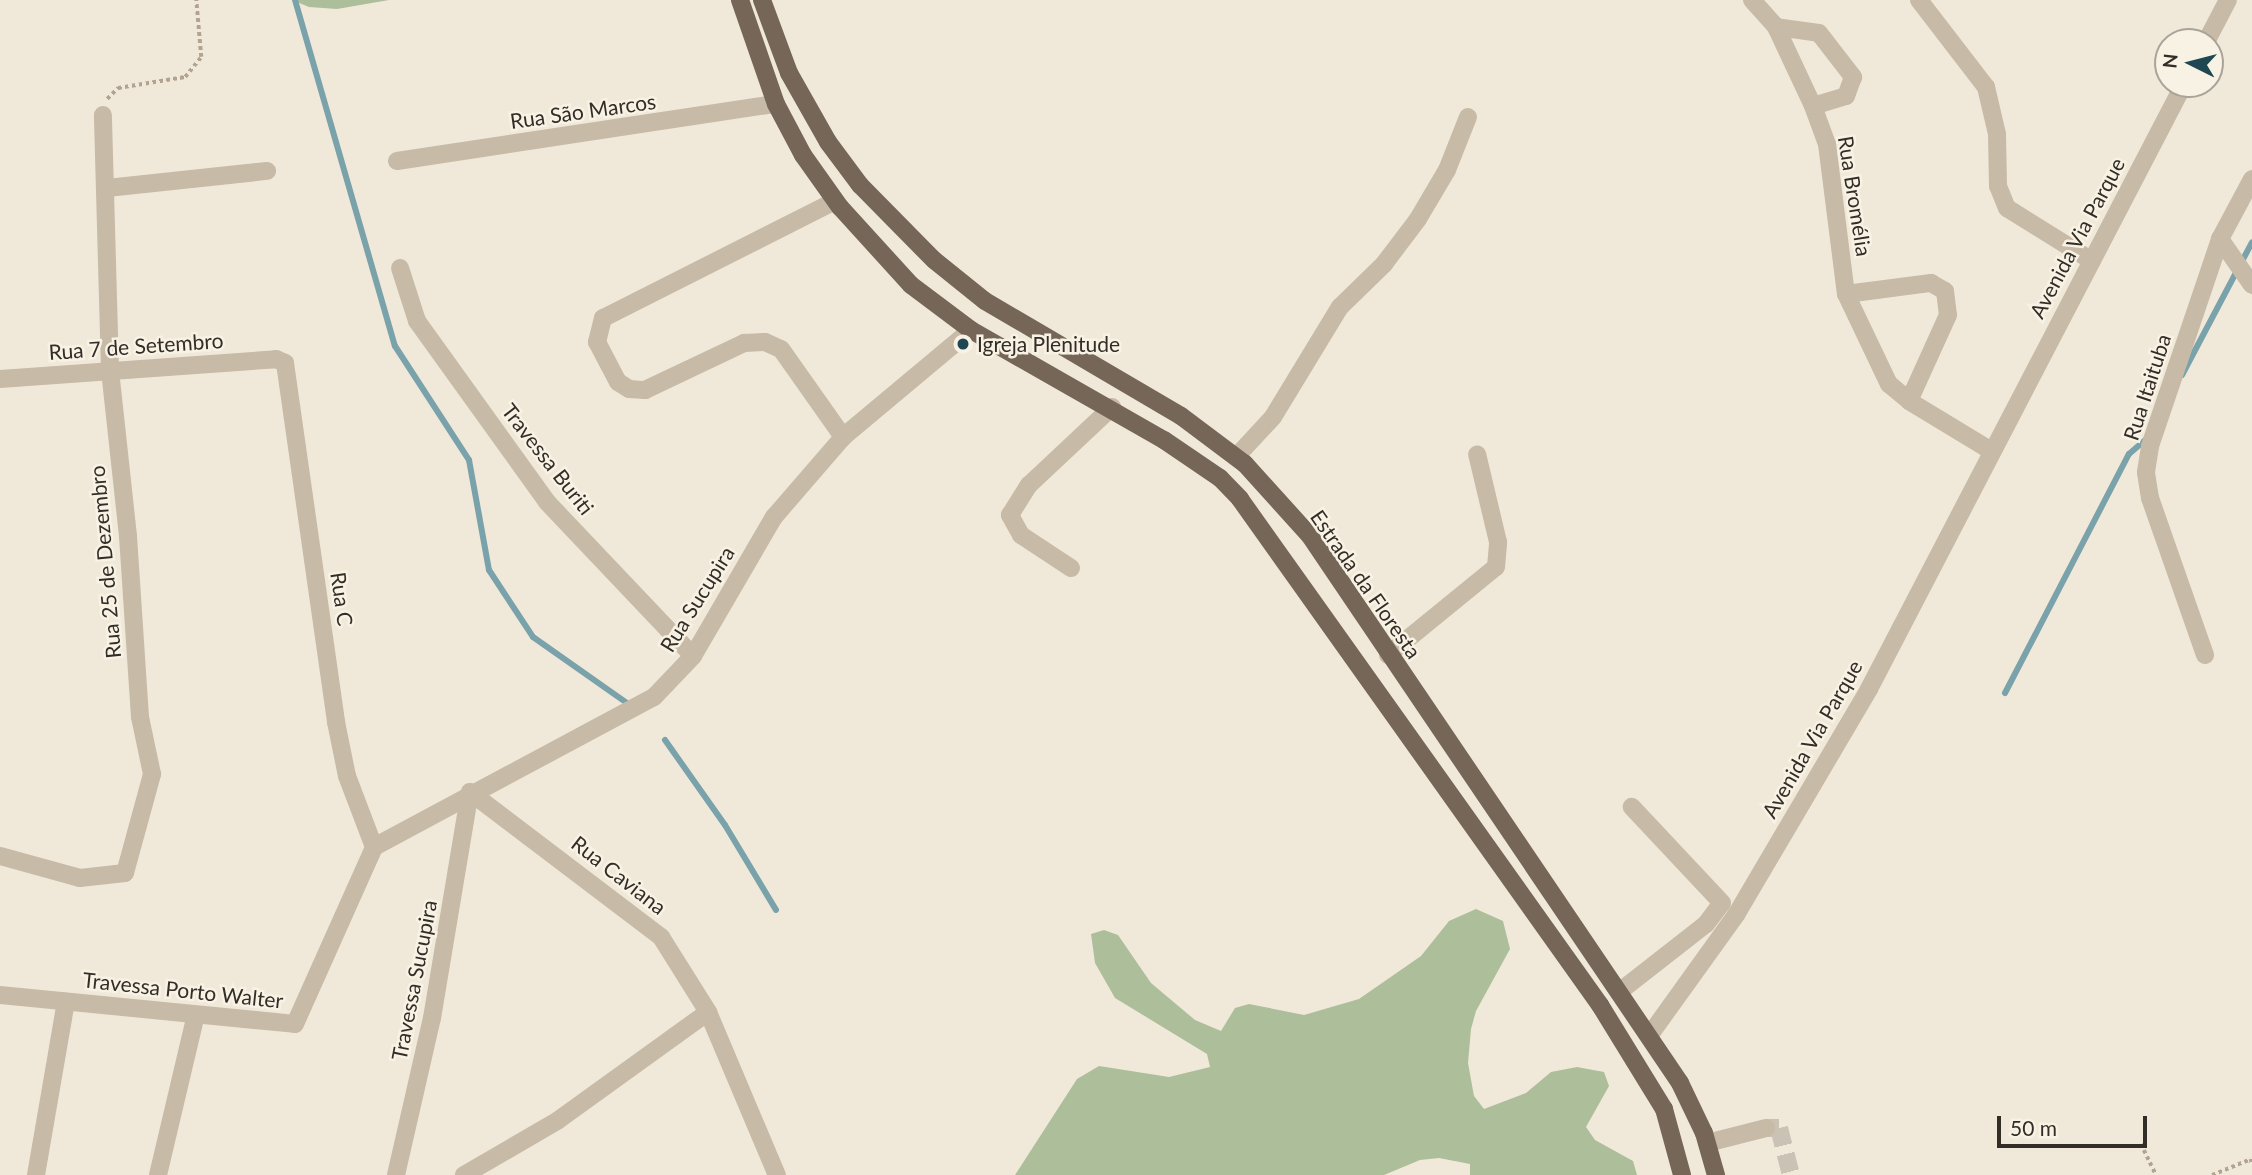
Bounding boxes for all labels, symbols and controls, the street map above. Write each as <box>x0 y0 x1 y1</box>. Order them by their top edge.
north arrow <box>2154 28 2224 98</box>
text: N <box>2157 52 2182 69</box>
street label: Rua São Marcos <box>509 88 657 134</box>
street label: Rua Bromélia <box>1833 134 1877 258</box>
street label: Avenida Via Parque <box>2024 153 2130 323</box>
street label: Rua 7 de Setembro <box>48 327 224 365</box>
place label: Igreja Plenitude <box>977 331 1120 357</box>
street label: Rua Itaituba <box>2118 331 2176 443</box>
marker: Igreja Plenitude <box>955 336 971 352</box>
street label: Travessa Buriti <box>497 398 599 520</box>
street label: Rua 25 de Dezembro <box>84 464 126 660</box>
street label: Estrada da Floresta <box>1305 505 1427 663</box>
street label: Rua Sucupira <box>655 542 739 656</box>
street label: Rua C <box>326 570 358 628</box>
street label: Avenida Via Parque <box>1756 655 1868 823</box>
street label: Rua Caviana <box>567 830 671 920</box>
street label: Travessa Sucupira <box>386 898 442 1062</box>
street label: Travessa Porto Walter <box>81 967 285 1013</box>
scale bar <box>2000 1102 2150 1146</box>
text: 50 m <box>2010 1115 2057 1140</box>

